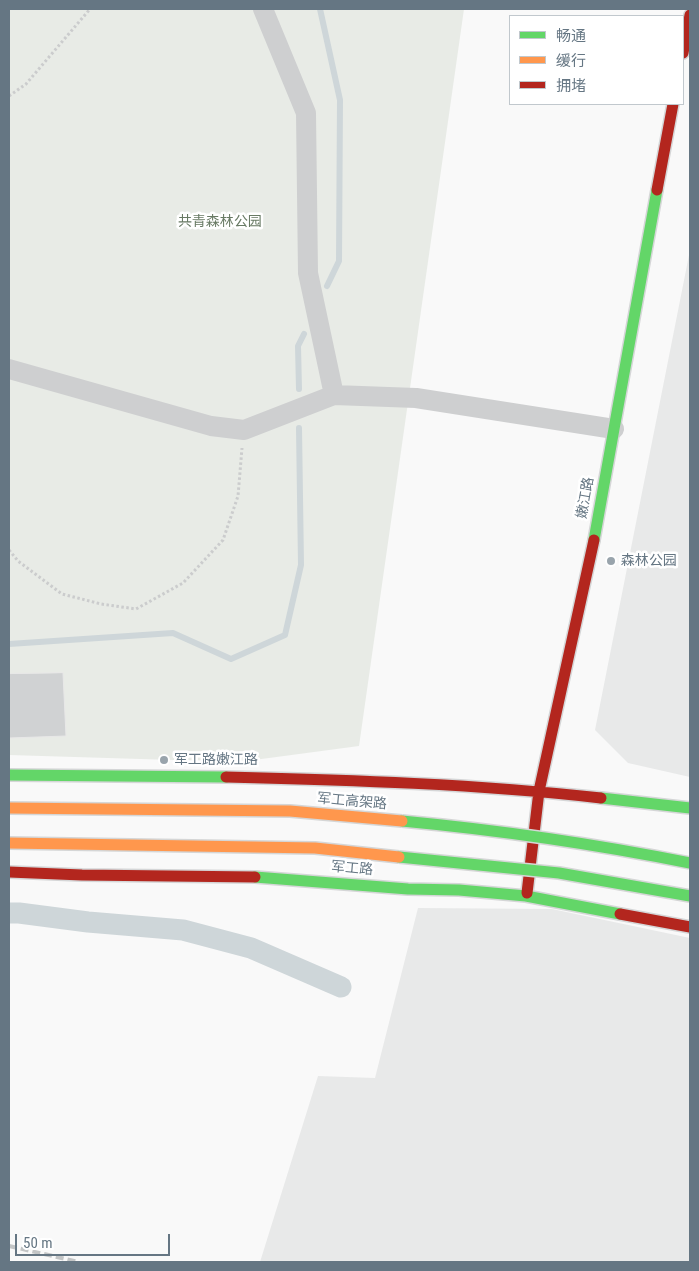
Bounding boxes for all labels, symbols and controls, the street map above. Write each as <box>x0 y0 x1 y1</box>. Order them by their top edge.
legend <box>509 15 684 105</box>
text: 畅通 <box>556 27 586 45</box>
text: 缓行 <box>556 52 586 70</box>
text: 拥堵 <box>556 77 586 95</box>
park label: 共青森林公园 <box>178 214 262 230</box>
street label: 嫩江路 <box>574 476 598 520</box>
place label: 森林公园 <box>621 553 677 569</box>
marker: 森林公园 <box>605 555 617 567</box>
place label: 军工路嫩江路 <box>174 752 258 768</box>
marker: 军工路嫩江路 <box>158 754 170 766</box>
street label: 军工高架路 <box>316 791 388 813</box>
street label: 军工路 <box>330 859 374 879</box>
scale bar <box>18 1224 172 1256</box>
text: 50 m <box>23 1234 53 1252</box>

